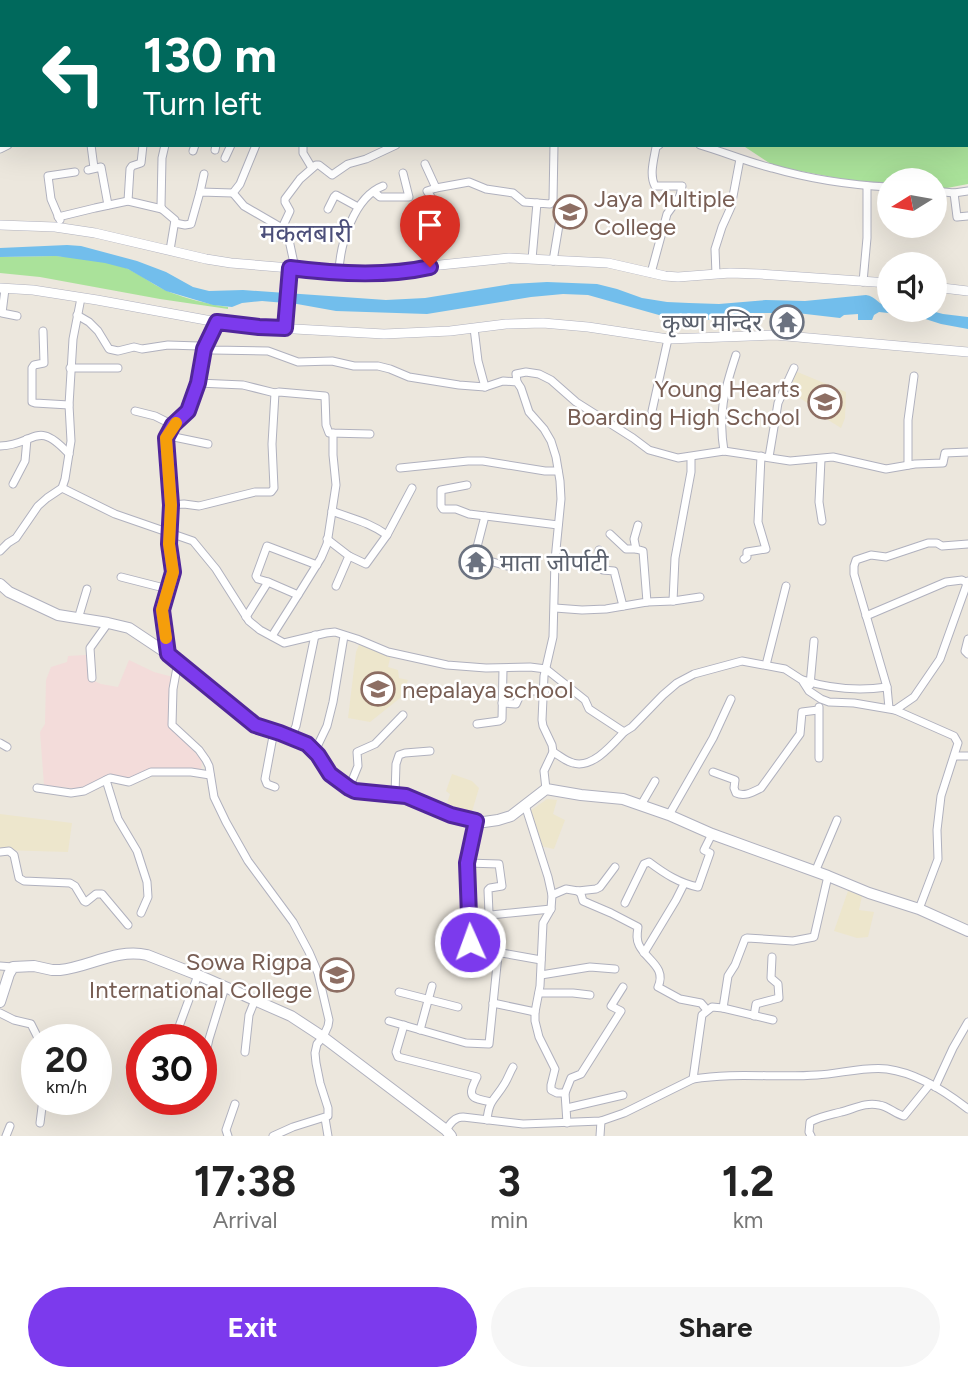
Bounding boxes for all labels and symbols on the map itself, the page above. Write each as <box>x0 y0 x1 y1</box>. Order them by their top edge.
north arrow <box>877 168 947 238</box>
place label: Jaya Multiple College <box>594 184 735 241</box>
school or university icon: Jaya Multiple College <box>551 193 589 231</box>
pin <box>400 195 460 267</box>
district label: मकलबारी <box>260 217 353 249</box>
temple icon: कृष्ण मन्दिर <box>768 303 806 341</box>
place label: कृष्ण मन्दिर <box>662 308 763 338</box>
place label: Young Hearts Boarding High School <box>567 374 800 431</box>
school or university icon: Young Hearts Boarding High School <box>806 383 844 421</box>
temple icon: माता जोर्पाटी <box>457 543 495 581</box>
place label: माता जोर्पाटी <box>500 548 609 577</box>
school or university icon: nepalaya school <box>359 670 397 708</box>
place label: nepalaya school <box>402 675 573 704</box>
position arrow <box>433 905 507 979</box>
place label: Sowa Rigpa International College <box>89 947 312 1004</box>
school or university icon: Sowa Rigpa International College <box>318 956 356 994</box>
speed limit sign: 30 <box>126 1024 217 1115</box>

